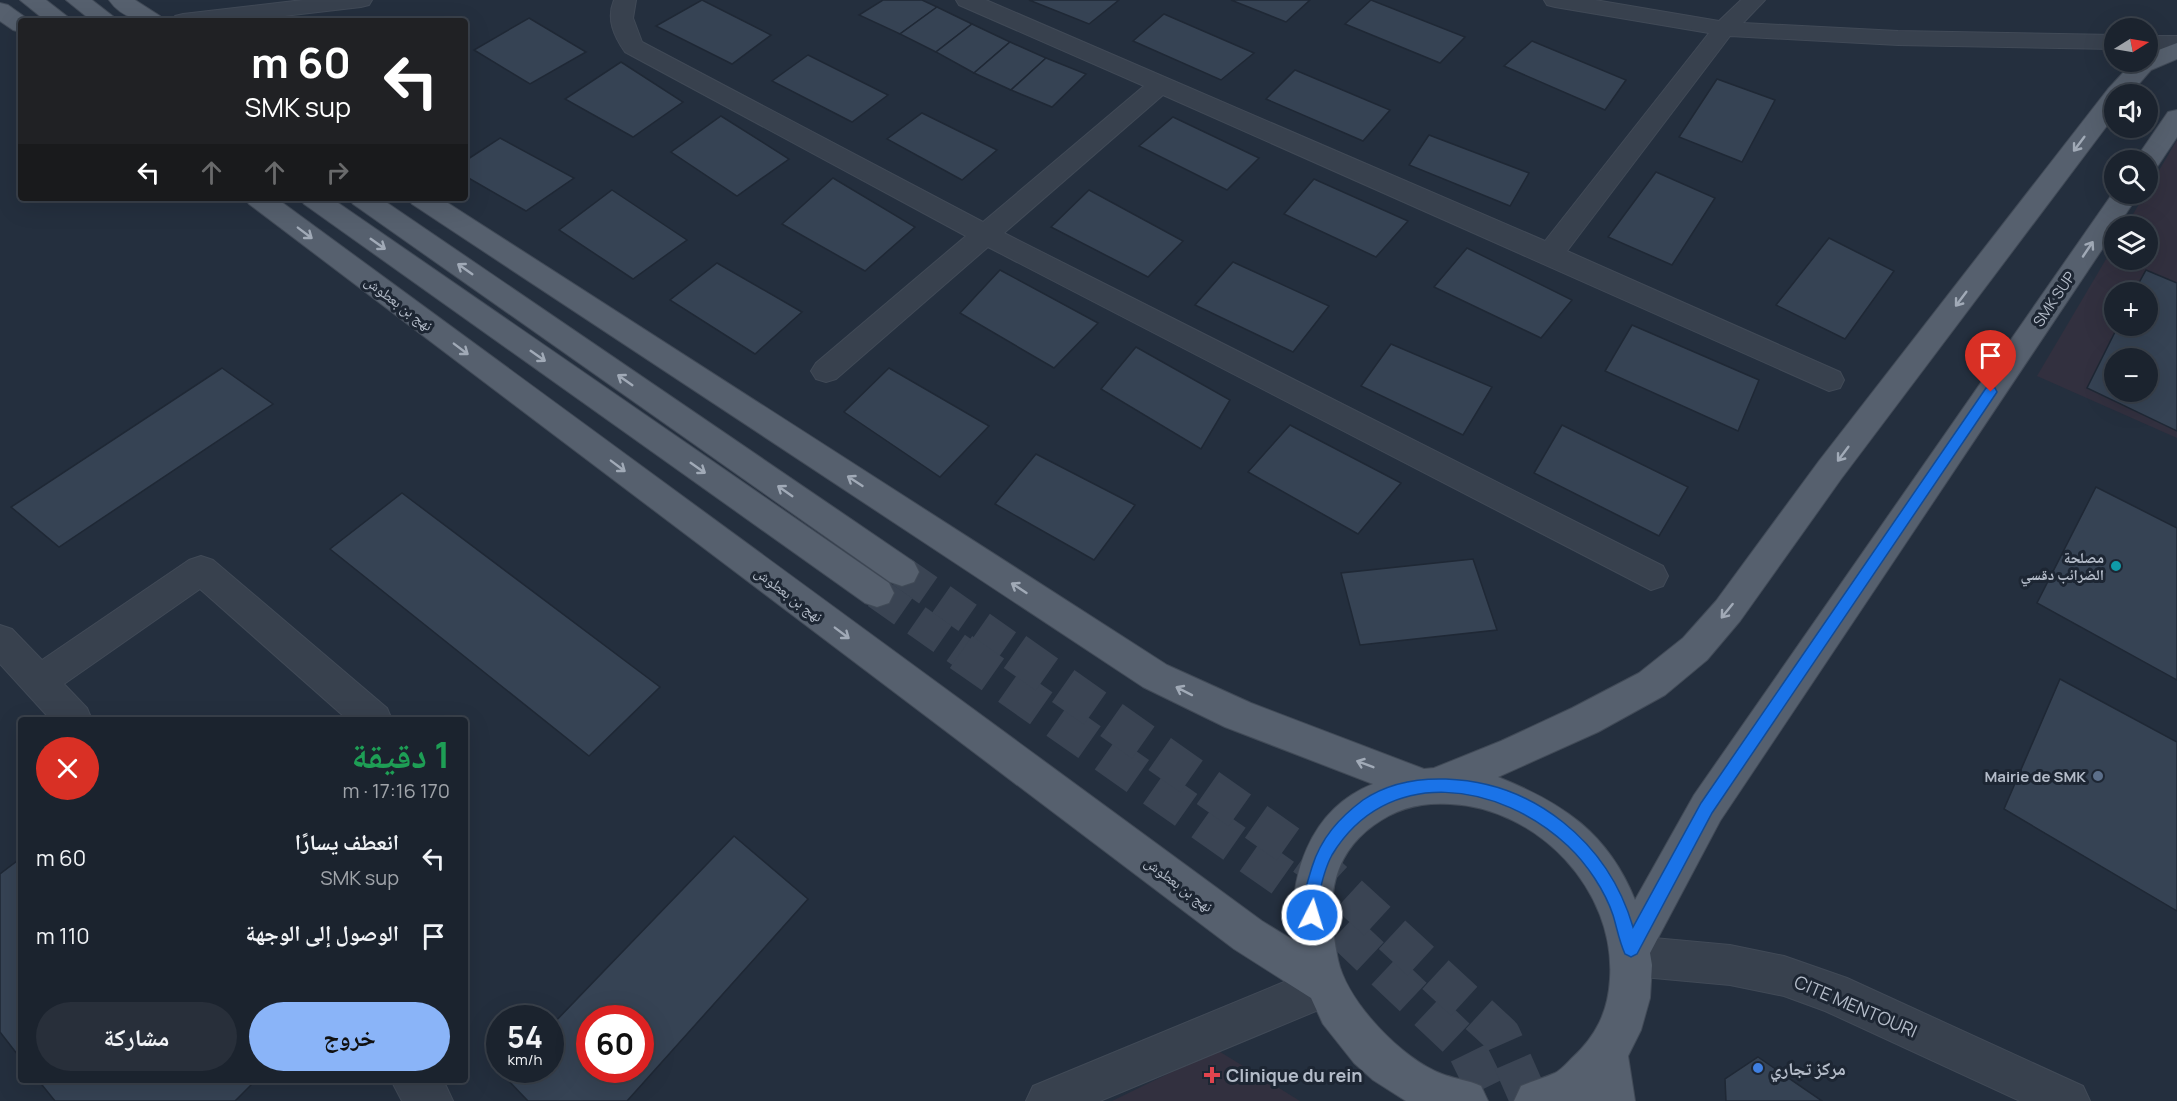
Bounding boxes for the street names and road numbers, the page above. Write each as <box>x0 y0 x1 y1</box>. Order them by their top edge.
street label: SMK SUP <box>2028 267 2080 331</box>
street label: نهج بن بعطوش <box>360 270 438 336</box>
street label: نهج بن بعطوش <box>750 561 828 627</box>
street label: نهج بن بعطوش <box>1140 851 1218 917</box>
street label: CITE MENTOURI <box>1791 969 1921 1043</box>

